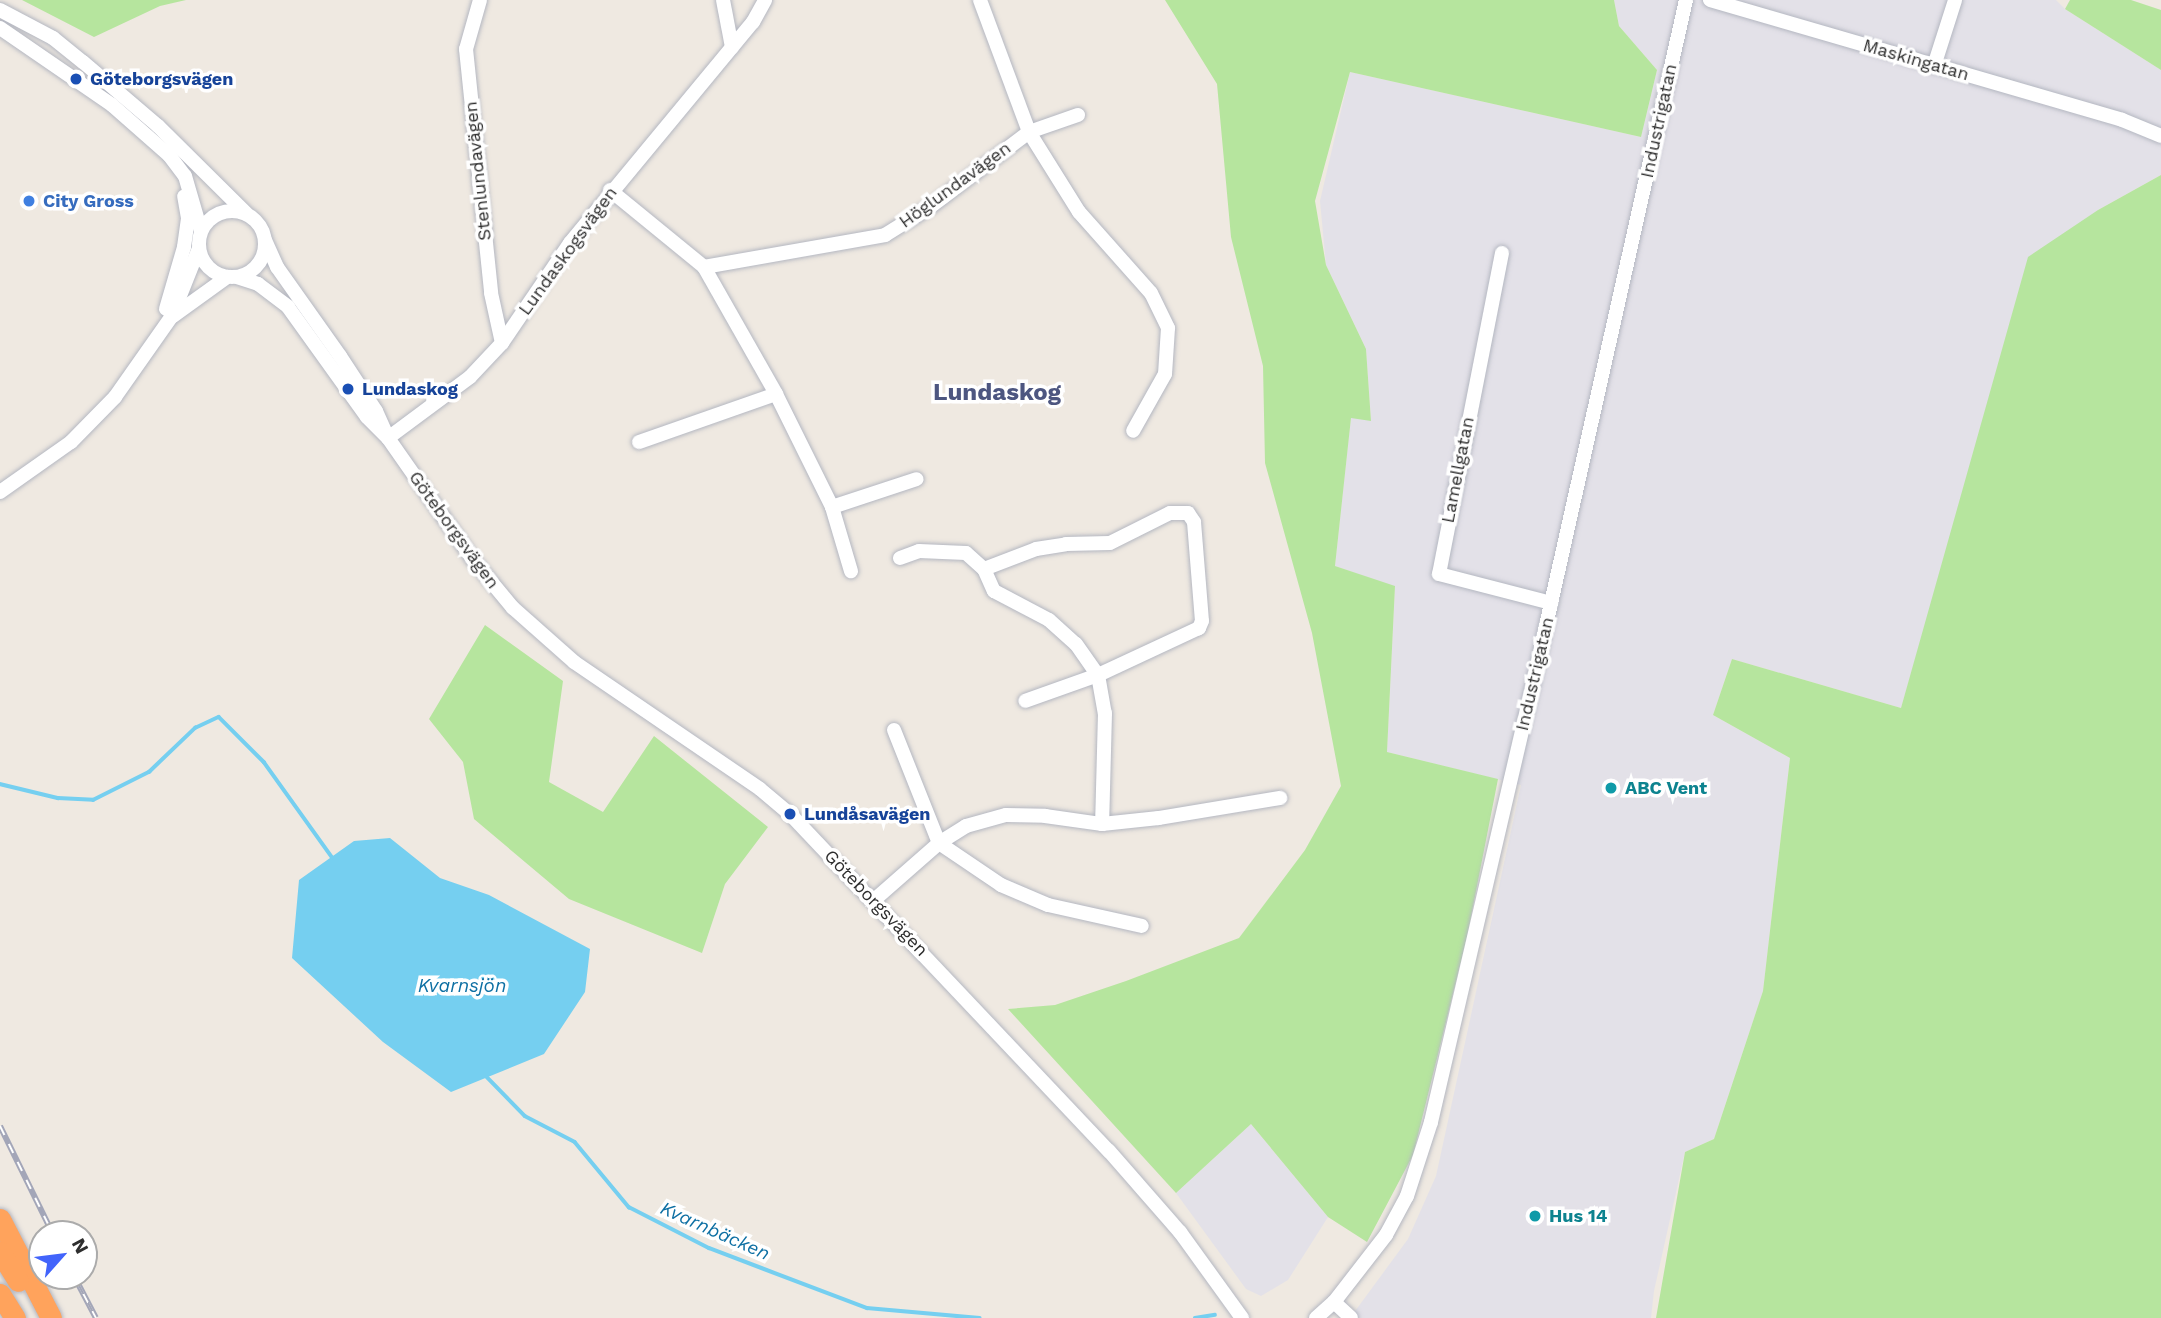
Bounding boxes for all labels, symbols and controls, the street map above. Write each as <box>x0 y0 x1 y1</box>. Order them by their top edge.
street label: Maskingatan <box>1860 35 1972 85</box>
street label: Industrigatan <box>1636 62 1682 180</box>
place label: Göteborgsvägen <box>90 68 233 90</box>
marker: Göteborgsvägen <box>68 71 84 87</box>
street label: Stenlundavägen <box>460 100 496 242</box>
street label: Höglundavägen <box>895 137 1015 233</box>
street label: Lundaskogsvägen <box>514 182 622 320</box>
place label: City Gross <box>43 190 134 212</box>
marker: City Gross <box>21 193 37 209</box>
place label: Lundaskog <box>362 378 458 400</box>
district label: Lundaskog <box>933 379 1061 407</box>
marker: Lundaskog <box>340 381 356 397</box>
street label: Lamellgatan <box>1437 415 1479 525</box>
street label: Göteborgsvägen <box>404 467 504 593</box>
street label: Industrigatan <box>1511 615 1559 733</box>
place label: ABC Vent <box>1625 777 1708 799</box>
marker: ABC Vent <box>1603 780 1619 796</box>
place label: Lundåsavägen <box>804 803 930 825</box>
marker: Lundåsavägen <box>782 806 798 822</box>
street label: Göteborgsvägen <box>820 845 932 961</box>
water label: Kvarnsjön <box>418 975 506 997</box>
water label: Kvarnbäcken <box>657 1197 773 1265</box>
place label: Hus 14 <box>1549 1205 1608 1227</box>
marker: Hus 14 <box>1527 1208 1543 1224</box>
north arrow <box>28 1220 98 1290</box>
text: N <box>67 1234 94 1257</box>

